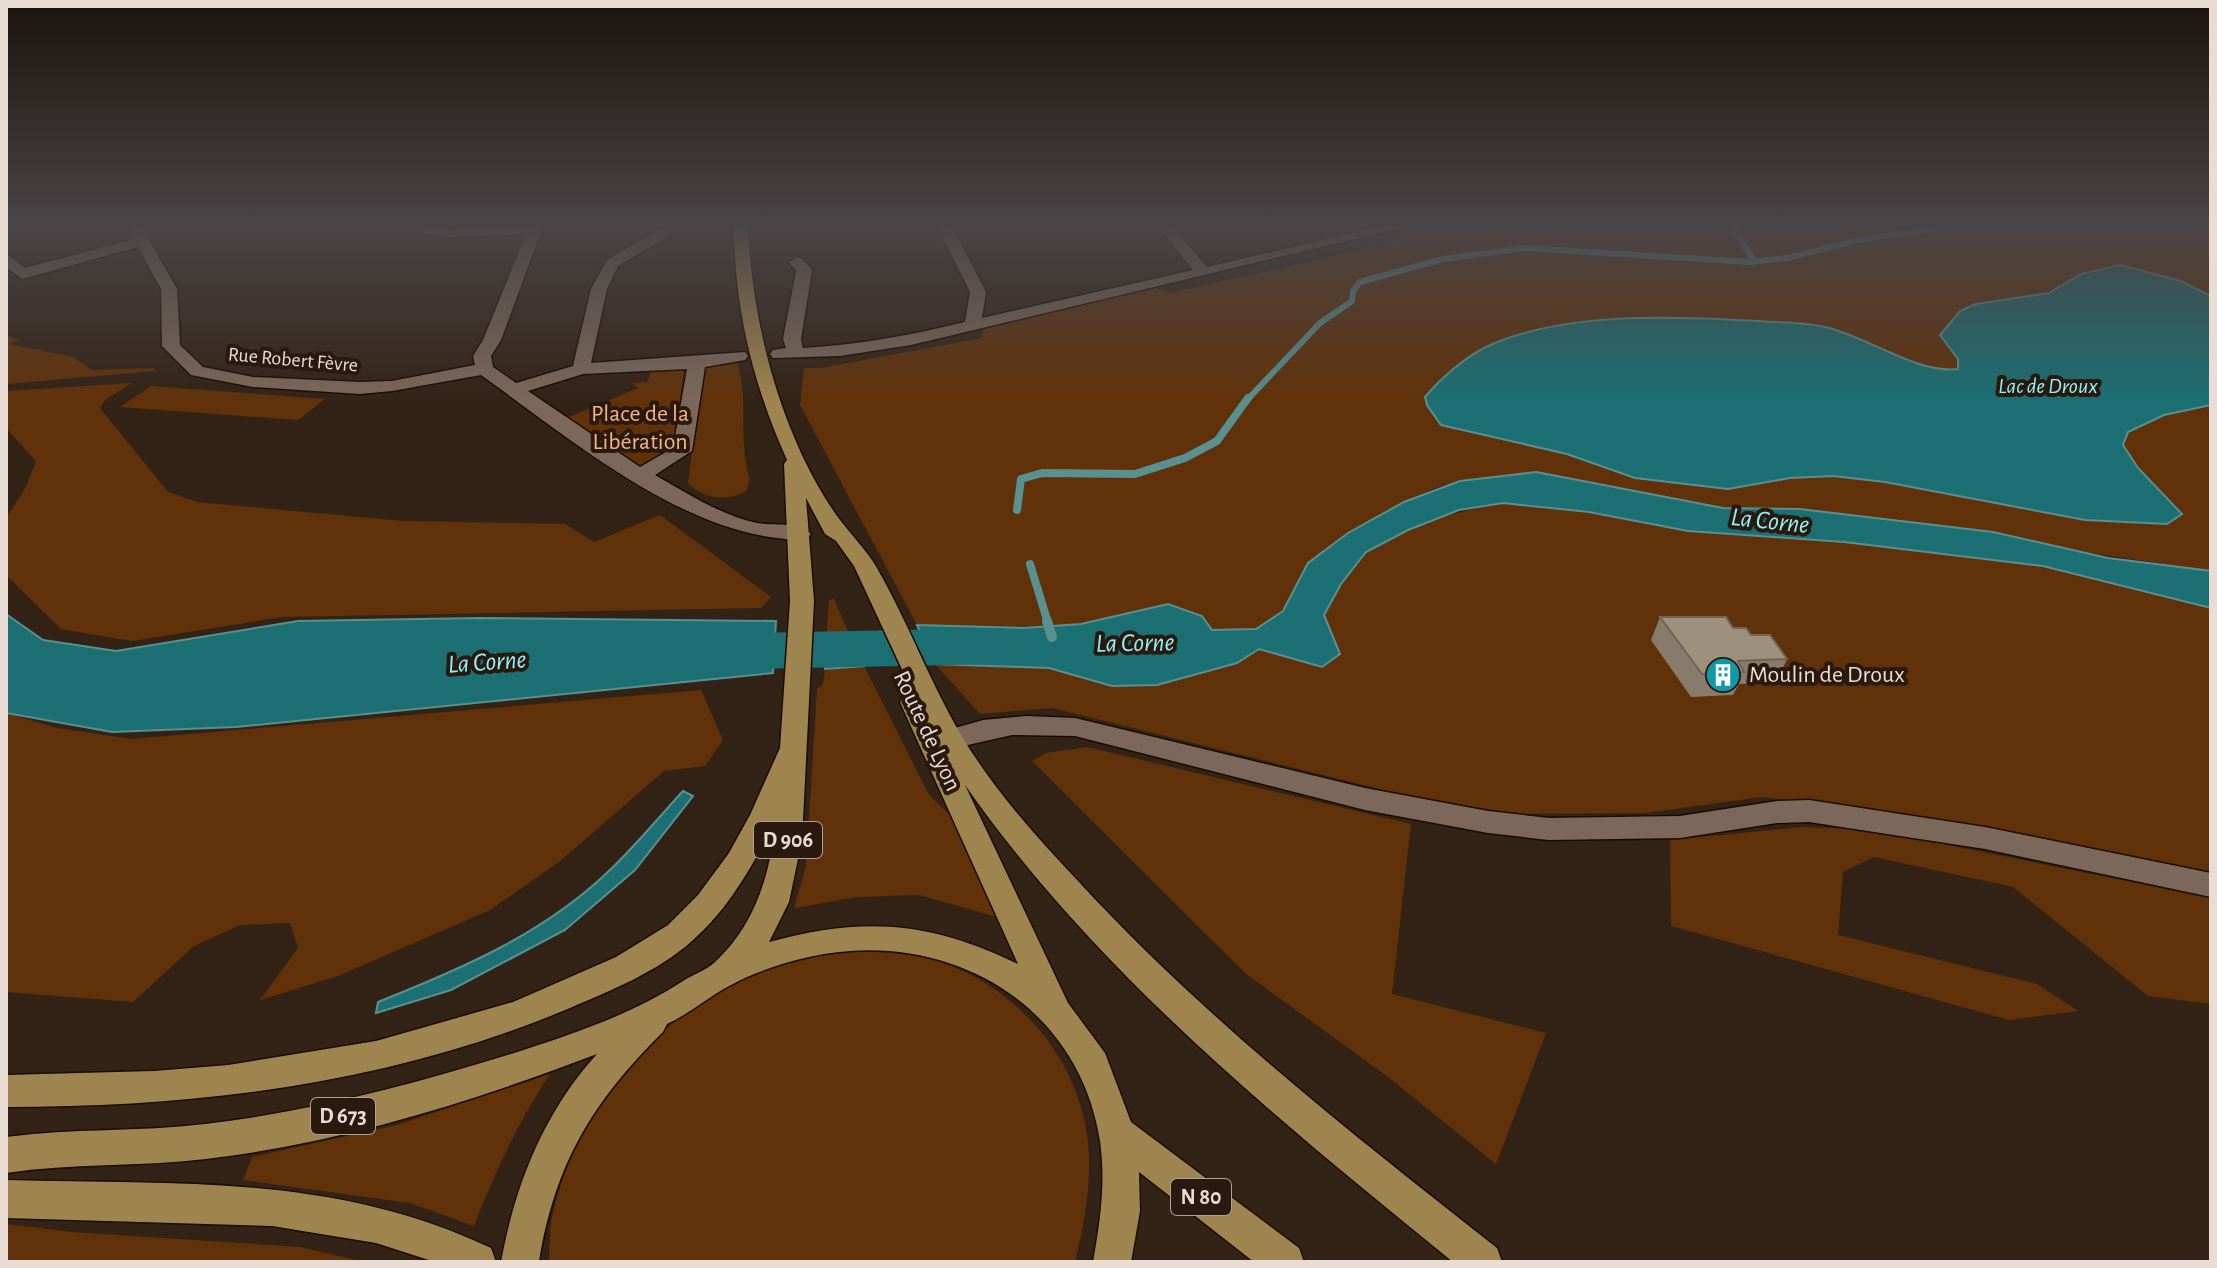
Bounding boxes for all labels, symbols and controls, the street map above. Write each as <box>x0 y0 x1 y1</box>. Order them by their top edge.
street label: Rue Robert Fèvre <box>227 344 359 376</box>
water label: Lac de Droux <box>1998 375 2098 397</box>
park label: Place de la Libération <box>591 402 689 454</box>
water label: La Corne <box>1729 504 1811 538</box>
water label: La Corne <box>1095 629 1175 657</box>
water label: La Corne <box>447 646 527 678</box>
building icon: Moulin de Droux <box>1704 656 1742 694</box>
place label: Moulin de Droux <box>1749 663 1905 687</box>
street label: Route de Lyon <box>889 667 965 795</box>
road number: D 906 <box>754 822 822 858</box>
road number: D 673 <box>311 1098 375 1134</box>
road number: N 80 <box>1171 1179 1231 1215</box>

